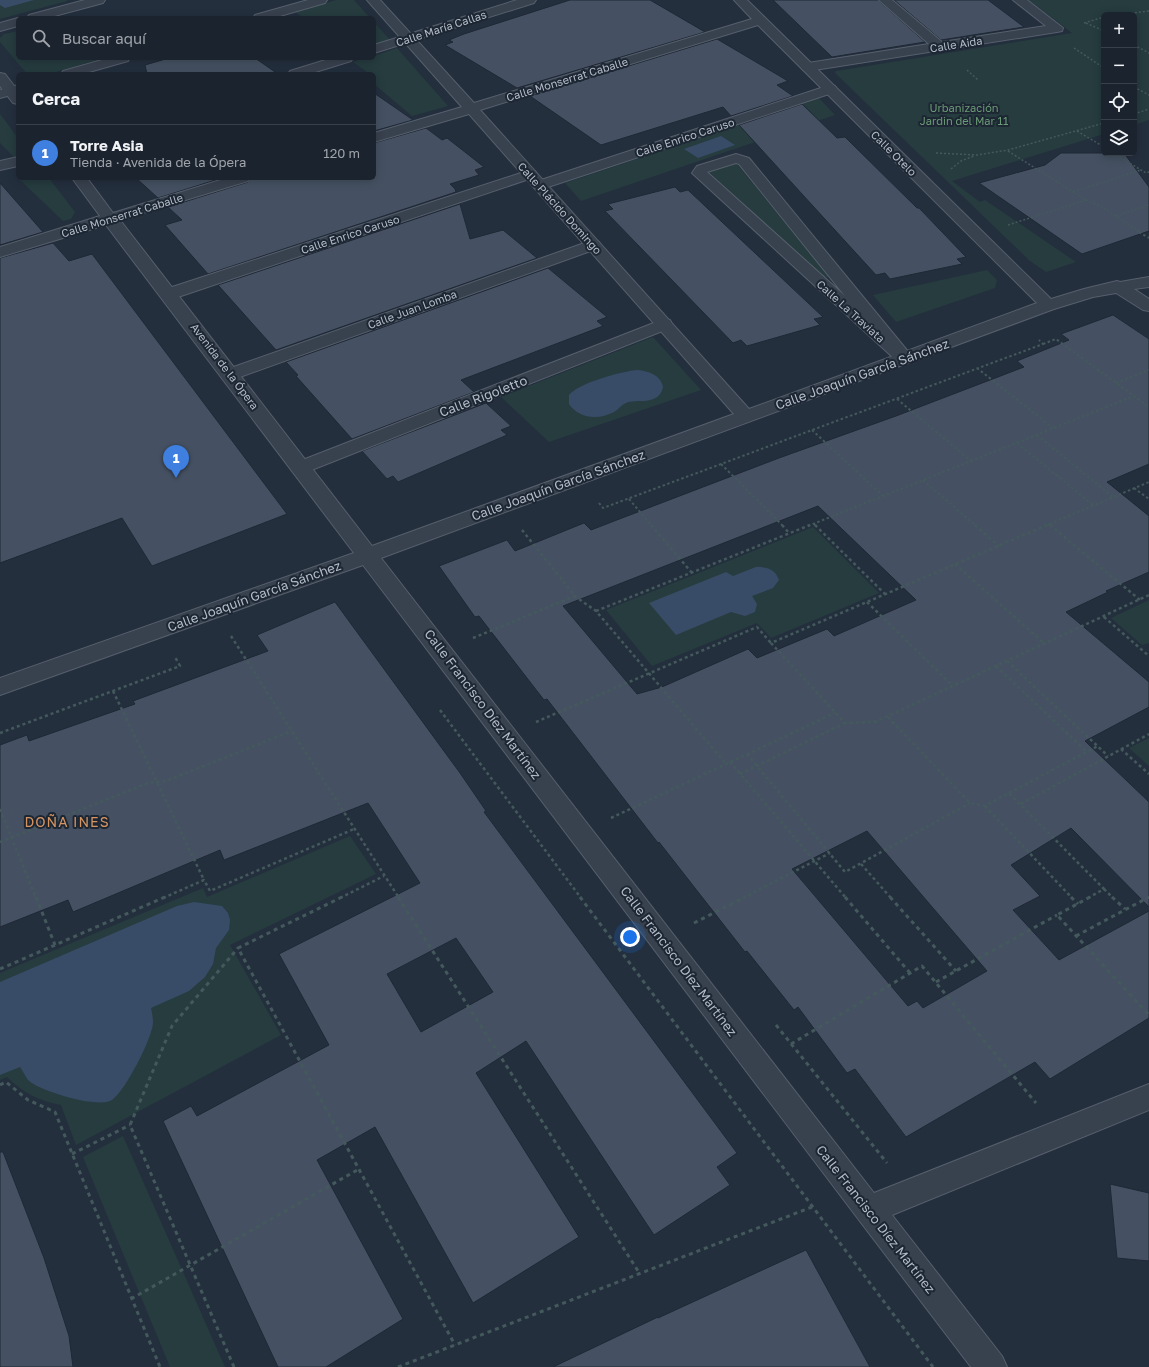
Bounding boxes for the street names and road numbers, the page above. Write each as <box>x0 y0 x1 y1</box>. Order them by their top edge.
street label: Calle María Callas <box>394 7 488 49</box>
street label: Calle Aida <box>929 33 983 55</box>
street label: Calle Monserrat Caballe <box>505 54 629 104</box>
street label: Calle Enrico Caruso <box>634 115 736 159</box>
street label: Calle Otelo <box>869 128 920 179</box>
street label: Calle Plácido Domingo <box>515 159 605 257</box>
street label: Calle Monserrat Caballe <box>60 190 184 240</box>
street label: Calle Enrico Caruso <box>299 212 401 256</box>
street label: Calle La Traviata <box>814 277 888 345</box>
street label: Calle Juan Lomba <box>366 287 458 331</box>
street label: Avenida de la Ópera <box>188 320 262 412</box>
street label: Calle Joaquín García Sánchez <box>773 335 951 413</box>
street label: Calle Rigoletto <box>437 372 529 420</box>
street label: Calle Joaquín García Sánchez <box>469 446 647 524</box>
street label: Calle Joaquín García Sánchez <box>165 557 343 635</box>
street label: Calle Francisco Díez Martínez <box>421 626 545 782</box>
street label: Calle Francisco Díez Martínez <box>617 883 741 1039</box>
street label: Calle Francisco Díez Martínez <box>813 1142 939 1297</box>

